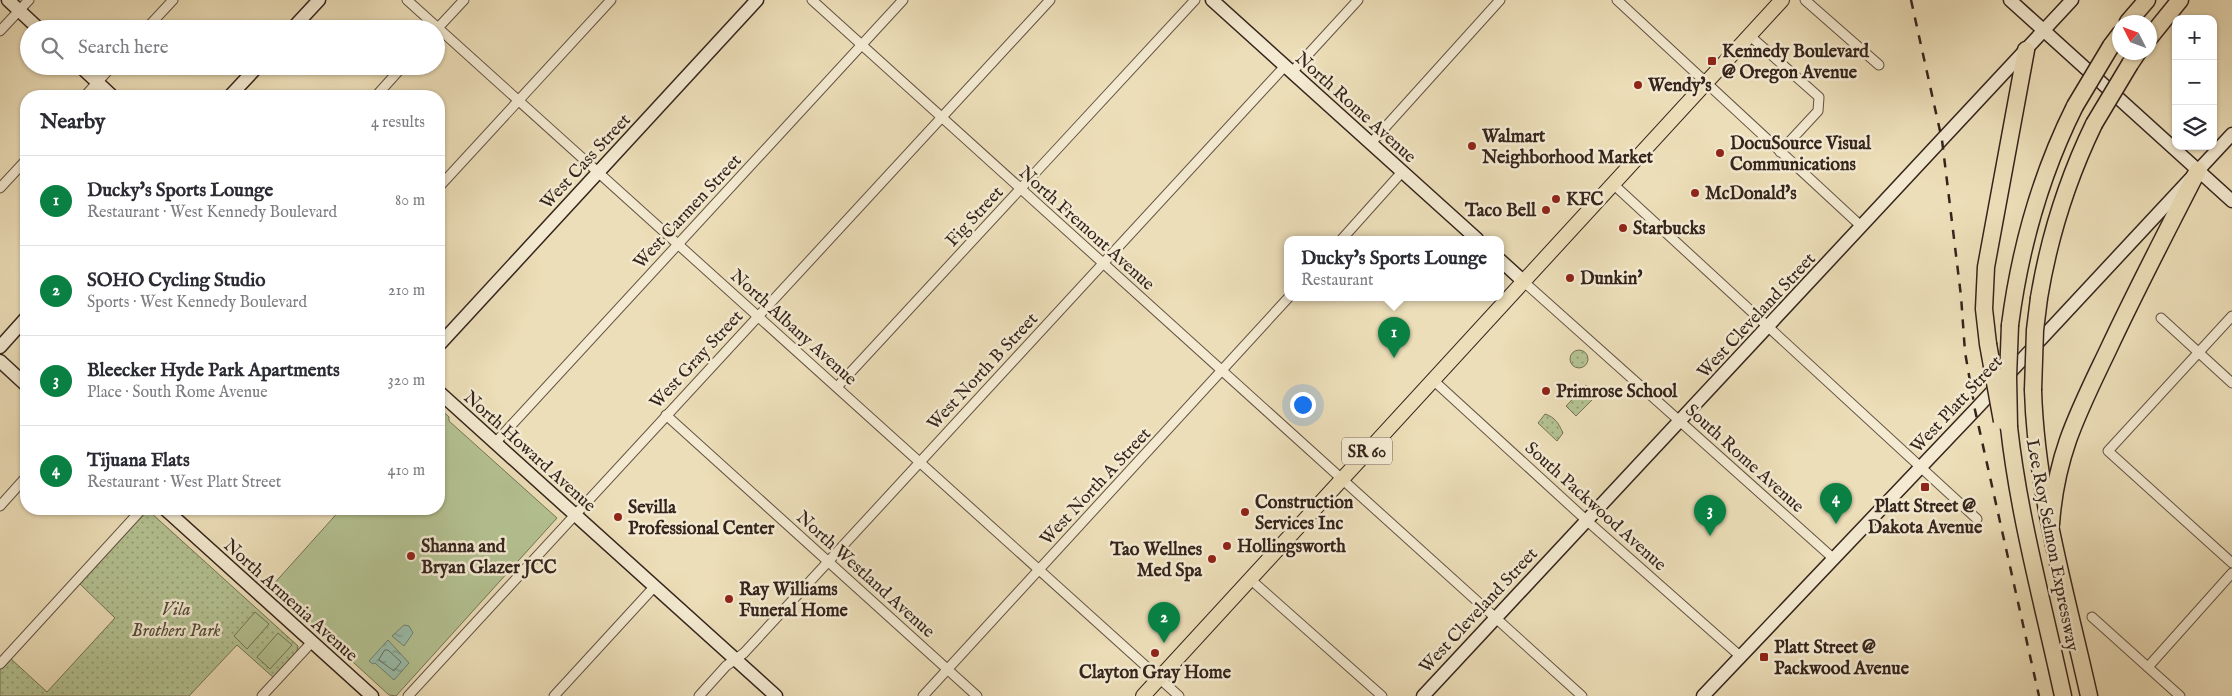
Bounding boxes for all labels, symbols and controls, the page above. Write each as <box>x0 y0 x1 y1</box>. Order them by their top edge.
north arrow <box>2112 15 2157 60</box>
map controls <box>2172 15 2217 150</box>
button: + <box>2172 15 2217 60</box>
search box <box>20 20 445 75</box>
icon: search <box>38 34 66 62</box>
text: Search here <box>78 36 169 60</box>
place label: Kennedy Boulevard @ Oregon Avenue <box>1722 41 1869 85</box>
street label: North Rome Avenue <box>1290 48 1420 169</box>
marker: Kennedy Boulevard @ Oregon Avenue <box>1706 55 1718 67</box>
button: − <box>2172 60 2217 105</box>
place label: Wendy's <box>1647 75 1712 98</box>
marker: Wendy's <box>1632 79 1644 91</box>
button: layers <box>2172 105 2217 150</box>
text: Nearby <box>40 109 105 136</box>
street label: West Cass Street <box>536 109 636 215</box>
text: 4 results <box>371 113 425 133</box>
place label: Walmart Neighborhood Market <box>1481 126 1654 170</box>
place label: DocuSource Visual Communications <box>1730 133 1872 177</box>
marker: Walmart Neighborhood Market <box>1466 140 1478 152</box>
marker: DocuSource Visual Communications <box>1714 147 1726 159</box>
street label: West Carmen Street <box>629 150 747 274</box>
street label: North Fremont Avenue <box>1013 162 1159 296</box>
text: Ducky's Sports Lounge <box>87 179 273 203</box>
street label: Fig Street <box>941 182 1009 252</box>
place label: McDonald's <box>1705 183 1797 206</box>
marker: McDonald's <box>1689 187 1701 199</box>
place label: KFC <box>1566 189 1603 212</box>
text: 1 <box>53 191 59 211</box>
text: 80 m <box>395 191 425 211</box>
marker: KFC <box>1550 193 1562 205</box>
place label: Taco Bell <box>1464 200 1537 223</box>
text: Restaurant · West Kennedy Boulevard <box>87 203 337 223</box>
marker: Taco Bell <box>1540 204 1552 216</box>
place label: Starbucks <box>1633 218 1706 241</box>
marker: Starbucks <box>1617 222 1629 234</box>
popup <box>1284 236 1504 301</box>
text: Ducky's Sports Lounge <box>1301 247 1487 271</box>
street label: West Cleveland Street <box>1693 248 1821 384</box>
street label: North Albany Avenue <box>725 265 861 391</box>
place label: Dunkin' <box>1580 268 1642 291</box>
text: SOHO Cycling Studio <box>87 269 265 293</box>
text: Restaurant <box>1301 271 1373 291</box>
marker: Dunkin' <box>1564 272 1576 284</box>
text: 2 <box>52 281 60 301</box>
text: 210 m <box>388 281 425 301</box>
text: Sports · West Kennedy Boulevard <box>87 293 307 313</box>
street label: West Gray Street <box>645 306 749 414</box>
street label: West North B Street <box>923 308 1044 436</box>
pin: 1 <box>1378 317 1410 358</box>
street label: West Platt Street <box>1906 351 2008 459</box>
text: Bleecker Hyde Park Apartments <box>87 359 340 383</box>
text: 3 <box>53 371 59 391</box>
text: 320 m <box>388 371 425 391</box>
place label: Primrose School <box>1556 381 1678 404</box>
text: Place · South Rome Avenue <box>87 383 268 403</box>
marker: Primrose School <box>1540 385 1552 397</box>
street label: North Howard Avenue <box>458 387 600 518</box>
your location <box>1290 392 1316 418</box>
street label: South Rome Avenue <box>1680 400 1808 519</box>
street label: West North A Street <box>1036 423 1157 551</box>
street label: South Packwood Avenue <box>1519 437 1671 577</box>
street label: Lee Roy Selmon Expressway <box>2020 437 2083 653</box>
road number: SR 60 <box>1342 438 1392 464</box>
text: Tijuana Flats <box>87 449 190 473</box>
text: 4 <box>52 461 60 481</box>
text: 410 m <box>388 461 425 481</box>
text: Restaurant · West Platt Street <box>87 473 281 493</box>
marker: Platt Street @ Dakota Avenue <box>1919 481 1931 493</box>
pin: 4 <box>1820 483 1852 524</box>
place label: Construction Services Inc <box>1255 492 1354 536</box>
pin: 3 <box>1694 495 1726 536</box>
place label: Platt Street @ Dakota Avenue <box>1868 496 1983 540</box>
place label: Sevilla Professional Center <box>628 497 775 541</box>
marker: Construction Services Inc <box>1239 506 1251 518</box>
street label: North Westland Avenue <box>791 507 939 644</box>
marker: Sevilla Professional Center <box>612 511 624 523</box>
street label: North Armenia Avenue <box>218 535 362 668</box>
place label: Shanna and Bryan Glazer JCC <box>421 536 557 580</box>
place label: Hollingsworth <box>1237 536 1346 559</box>
place label: Tao Wellnes Med Spa <box>1109 539 1203 583</box>
marker: Hollingsworth <box>1221 540 1233 552</box>
street label: West Cleveland Street <box>1415 543 1543 679</box>
marker: Shanna and Bryan Glazer JCC <box>405 550 417 562</box>
marker: Tao Wellnes Med Spa <box>1206 553 1218 565</box>
place label: Ray Williams Funeral Home <box>739 579 848 623</box>
marker: Ray Williams Funeral Home <box>723 593 735 605</box>
park label: Vila Brothers Park <box>131 599 221 643</box>
pin: 2 <box>1148 602 1180 643</box>
place label: Platt Street @ Packwood Avenue <box>1774 637 1910 681</box>
marker: Clayton Gray Home <box>1149 647 1161 659</box>
marker: Platt Street @ Packwood Avenue <box>1758 651 1770 663</box>
place label: Clayton Gray Home <box>1079 662 1232 685</box>

